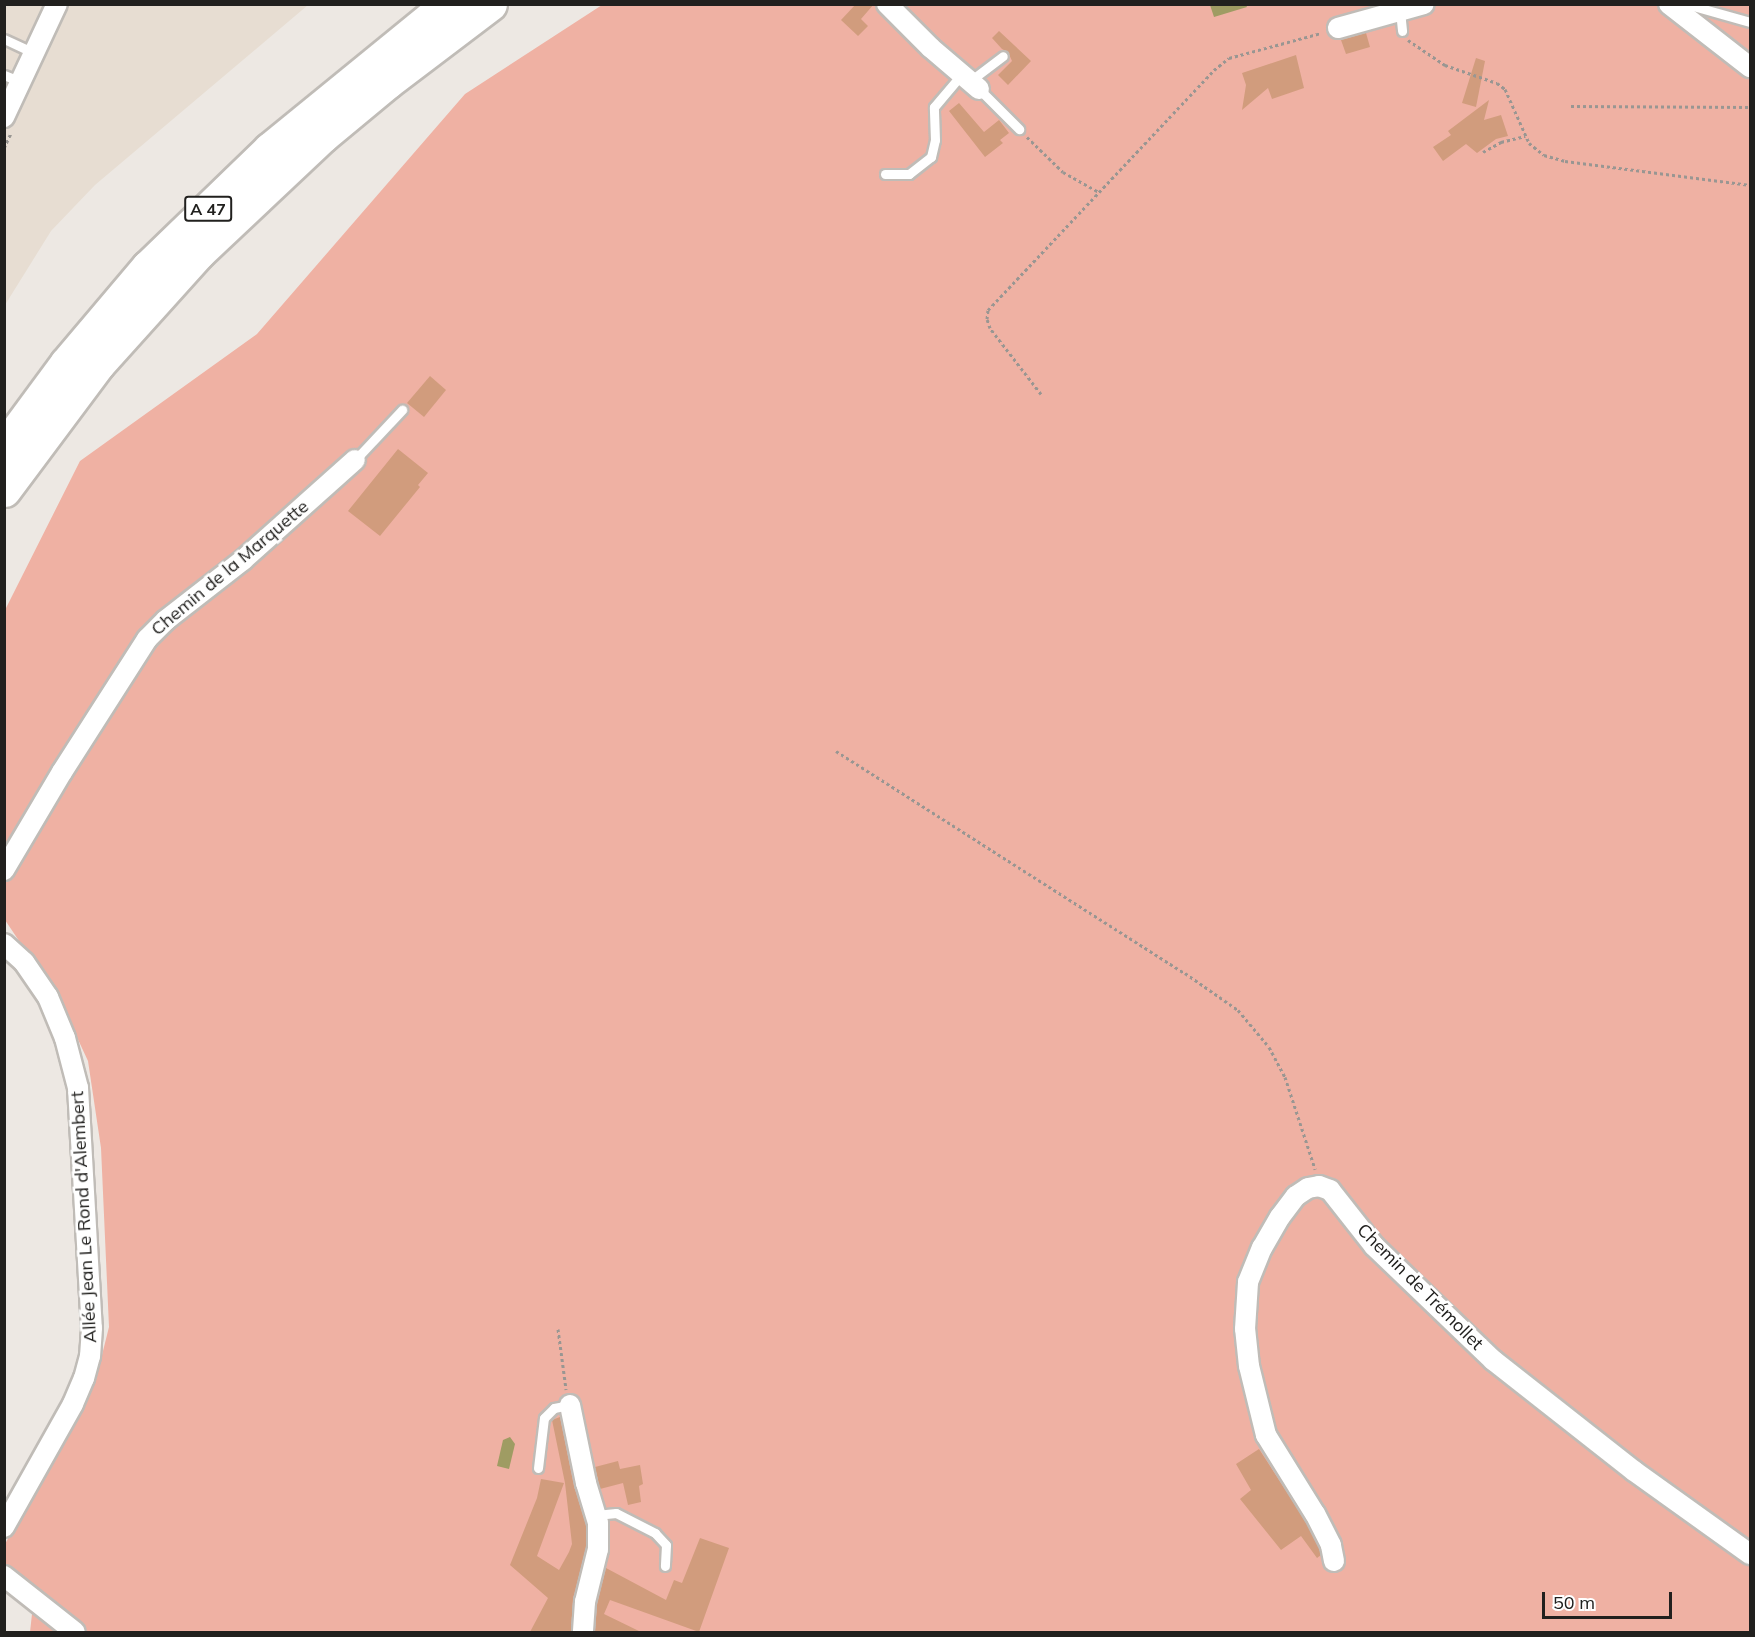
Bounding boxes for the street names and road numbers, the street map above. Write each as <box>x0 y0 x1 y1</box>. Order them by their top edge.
road number: A 47 <box>184 196 232 222</box>
street label: Chemin de la Marquette <box>147 496 313 640</box>
street label: Allée Jean Le Rond d'Alembert <box>67 1090 101 1344</box>
street label: Chemin de Trémollet <box>1352 1219 1488 1355</box>

